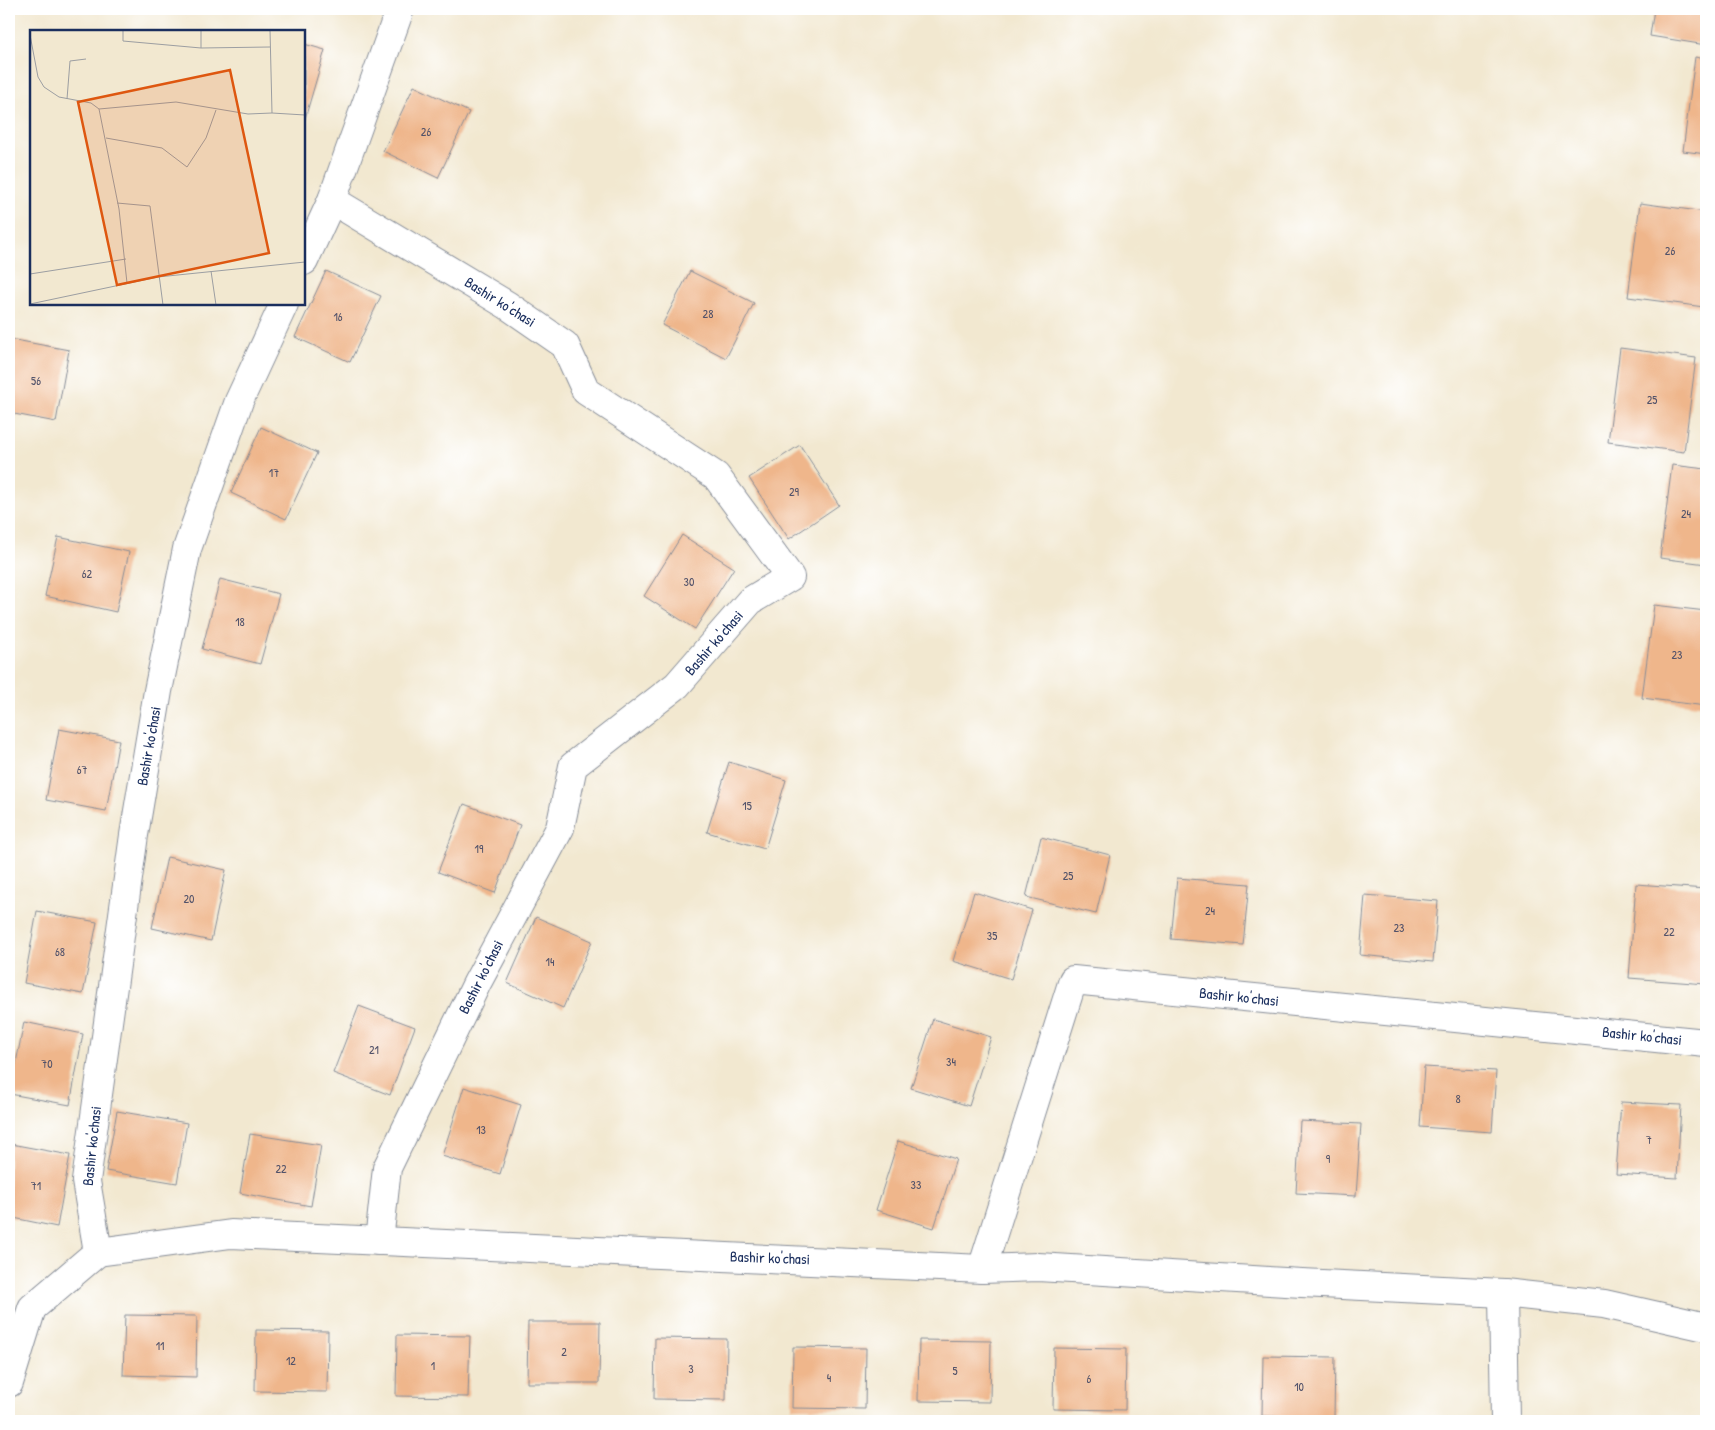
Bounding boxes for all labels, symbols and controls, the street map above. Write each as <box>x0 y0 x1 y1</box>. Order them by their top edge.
inset map <box>30 30 305 305</box>
house number: 26 <box>421 123 431 140</box>
house number: 26 <box>1665 242 1675 259</box>
street label: Bashir ko'chasi <box>461 271 540 332</box>
house number: 28 <box>703 305 713 322</box>
house number: 16 <box>333 308 343 325</box>
house number: 56 <box>31 372 41 389</box>
house number: 25 <box>1647 391 1657 408</box>
house number: 17 <box>269 464 279 481</box>
house number: 29 <box>789 483 800 500</box>
house number: 24 <box>1681 505 1692 522</box>
house number: 62 <box>82 565 93 582</box>
house number: 30 <box>684 573 694 590</box>
street label: Bashir ko'chasi <box>679 606 748 680</box>
house number: 18 <box>235 613 245 630</box>
house number: 23 <box>1672 646 1683 663</box>
street label: Bashir ko'chasi <box>131 705 166 787</box>
house number: 67 <box>77 761 87 778</box>
house number: 15 <box>742 797 752 814</box>
house number: 19 <box>475 840 484 857</box>
house number: 25 <box>1063 867 1073 884</box>
house number: 20 <box>184 890 195 907</box>
house number: 24 <box>1205 902 1216 919</box>
house number: 23 <box>1394 919 1405 936</box>
house number: 22 <box>1663 923 1675 940</box>
house number: 35 <box>987 927 997 944</box>
street label: Bashir ko'chasi <box>453 936 508 1017</box>
house number: 68 <box>55 943 65 960</box>
house number: 14 <box>546 953 555 970</box>
street label: Bashir ko'chasi <box>1198 982 1280 1011</box>
street label: Bashir ko'chasi <box>1601 1021 1683 1050</box>
house number: 21 <box>369 1041 379 1058</box>
house number: 34 <box>946 1053 956 1070</box>
house number: 70 <box>41 1055 53 1072</box>
house number: 8 <box>1455 1090 1461 1107</box>
street label: Bashir ko'chasi <box>77 1105 106 1187</box>
house number: 13 <box>476 1121 486 1138</box>
house number: 7 <box>1646 1131 1652 1148</box>
house number: 9 <box>1326 1150 1331 1167</box>
house number: 22 <box>275 1160 287 1177</box>
house number: 33 <box>911 1176 921 1193</box>
house number: 71 <box>31 1177 41 1194</box>
street label: Bashir ko'chasi <box>730 1246 810 1269</box>
house number: 11 <box>156 1337 164 1354</box>
house number: 2 <box>561 1343 567 1360</box>
house number: 12 <box>286 1352 296 1369</box>
house number: 1 <box>431 1357 435 1374</box>
house number: 3 <box>688 1360 694 1377</box>
house number: 5 <box>952 1362 958 1379</box>
house number: 4 <box>827 1369 832 1386</box>
house number: 6 <box>1087 1370 1092 1387</box>
house number: 10 <box>1294 1378 1304 1395</box>

